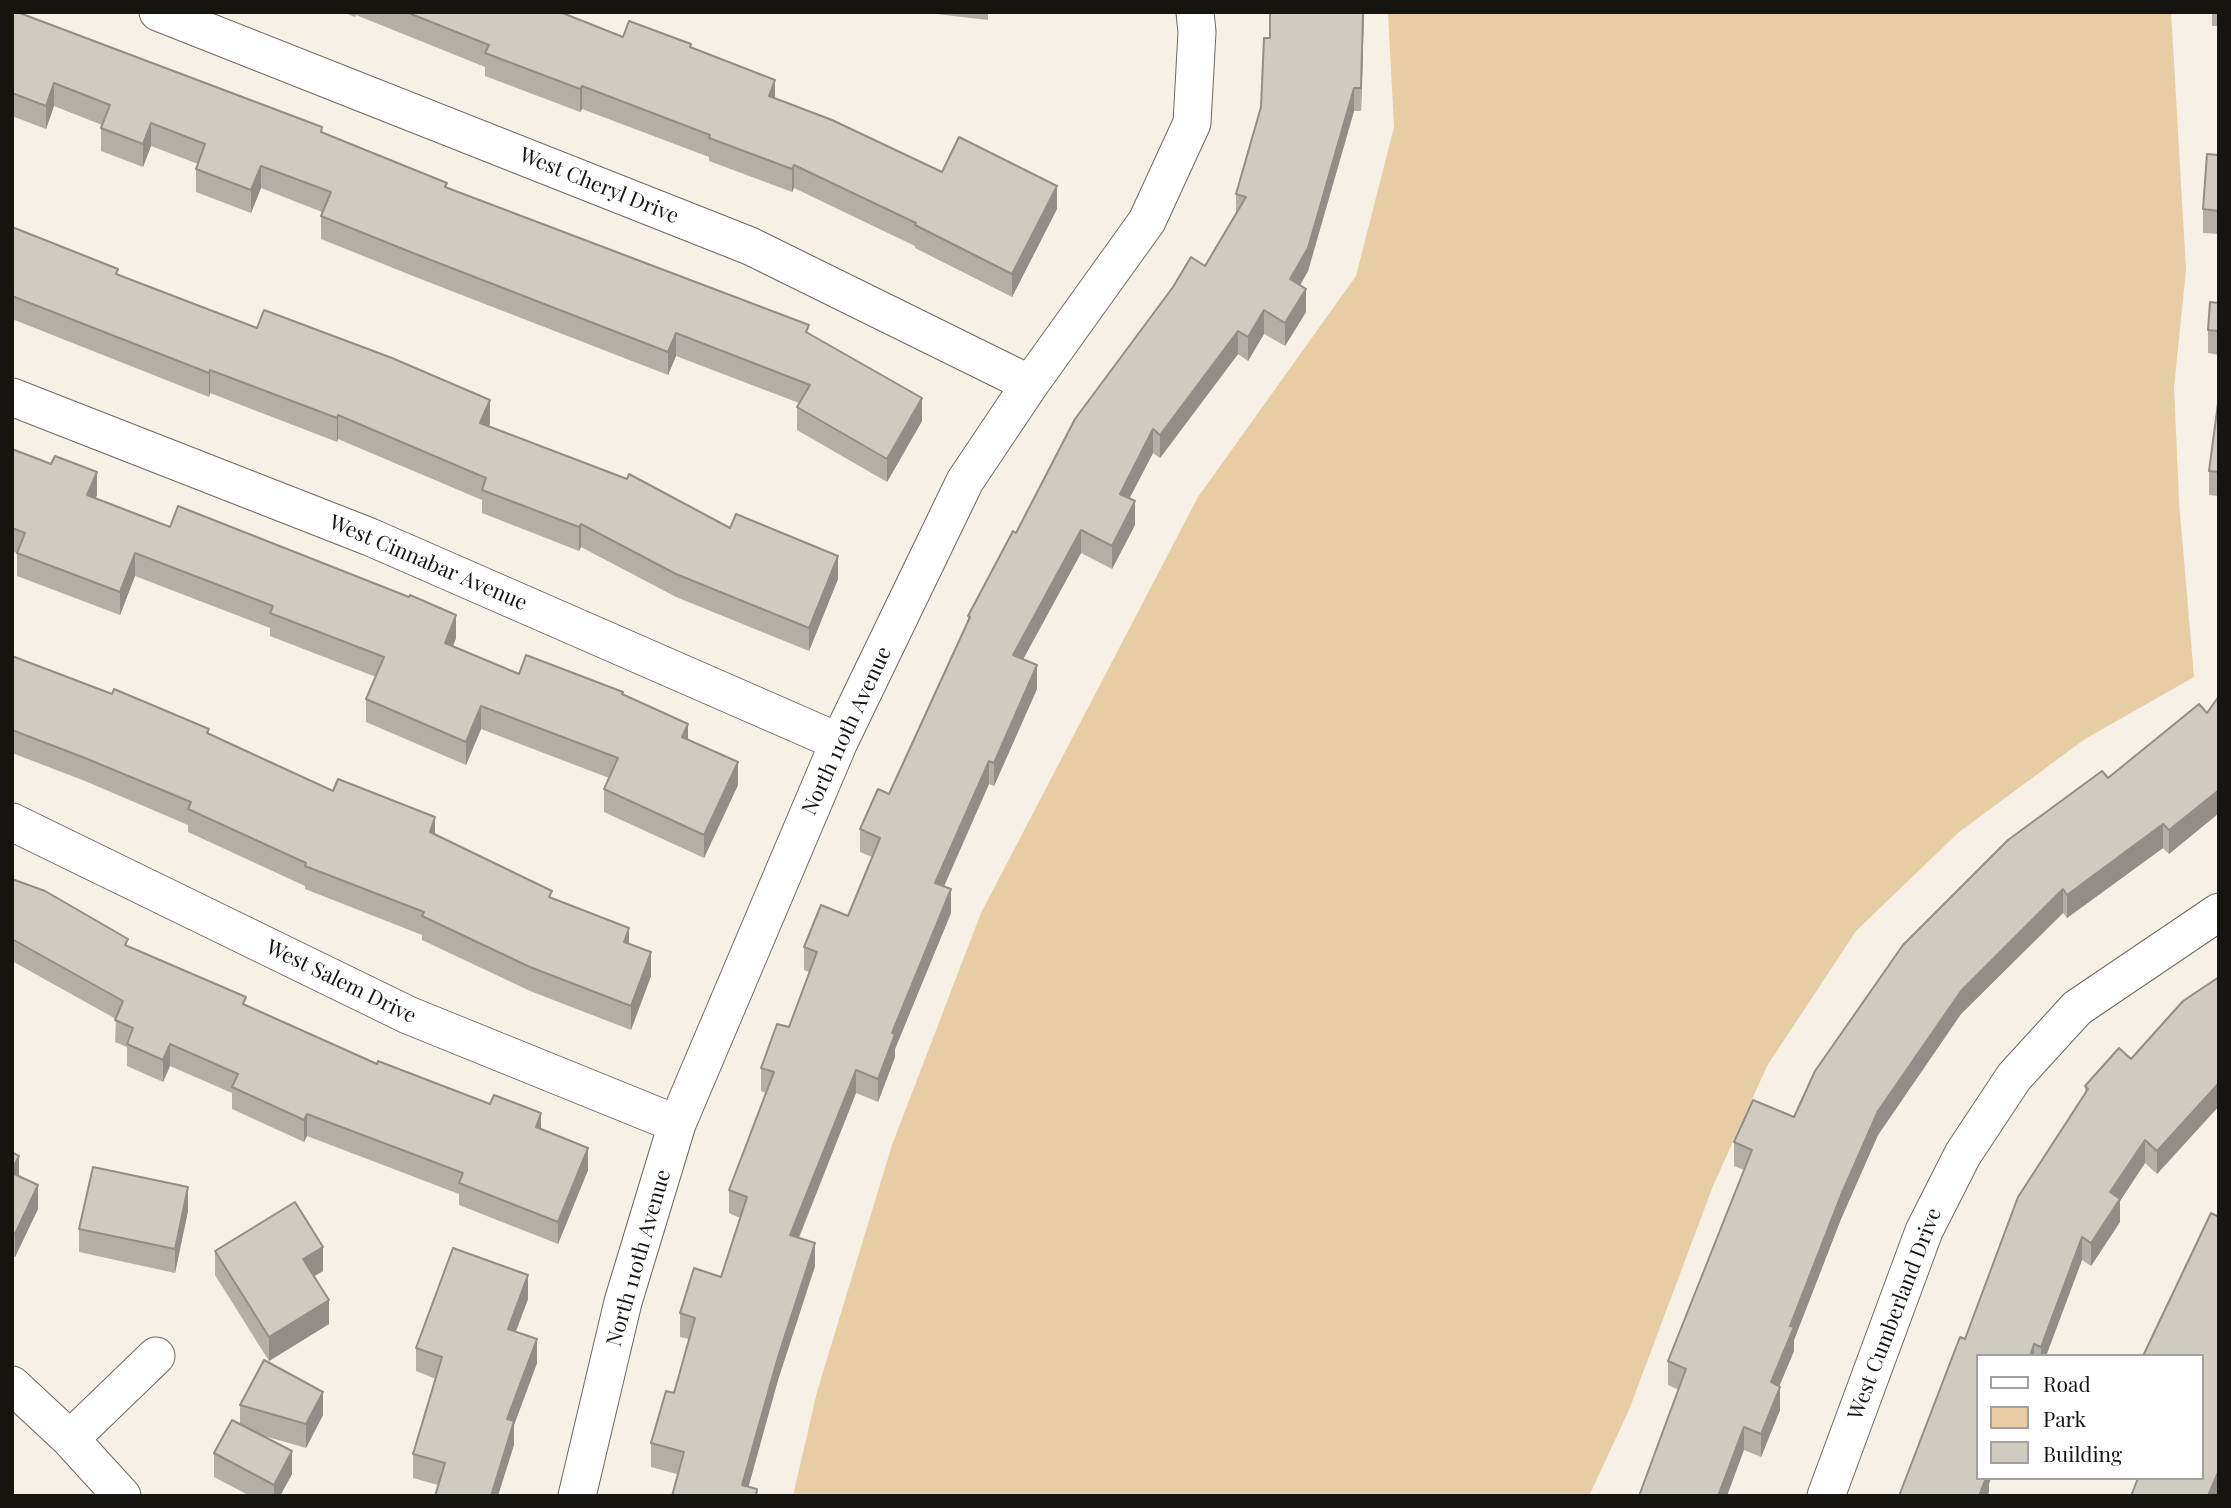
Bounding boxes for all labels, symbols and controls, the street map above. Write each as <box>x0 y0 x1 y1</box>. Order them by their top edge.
street label: West Cheryl Drive <box>516 143 682 229</box>
street label: West Cinnabar Avenue <box>325 510 531 616</box>
street label: North 110th Avenue <box>797 643 897 819</box>
street label: West Salem Drive <box>262 935 420 1029</box>
street label: North 110th Avenue <box>602 1167 676 1349</box>
street label: West Cumberland Drive <box>1843 1205 1947 1423</box>
legend <box>1976 1354 2203 1480</box>
text: Road <box>2043 1369 2091 1397</box>
text: Park <box>2043 1404 2086 1432</box>
text: Building <box>2043 1439 2122 1467</box>

